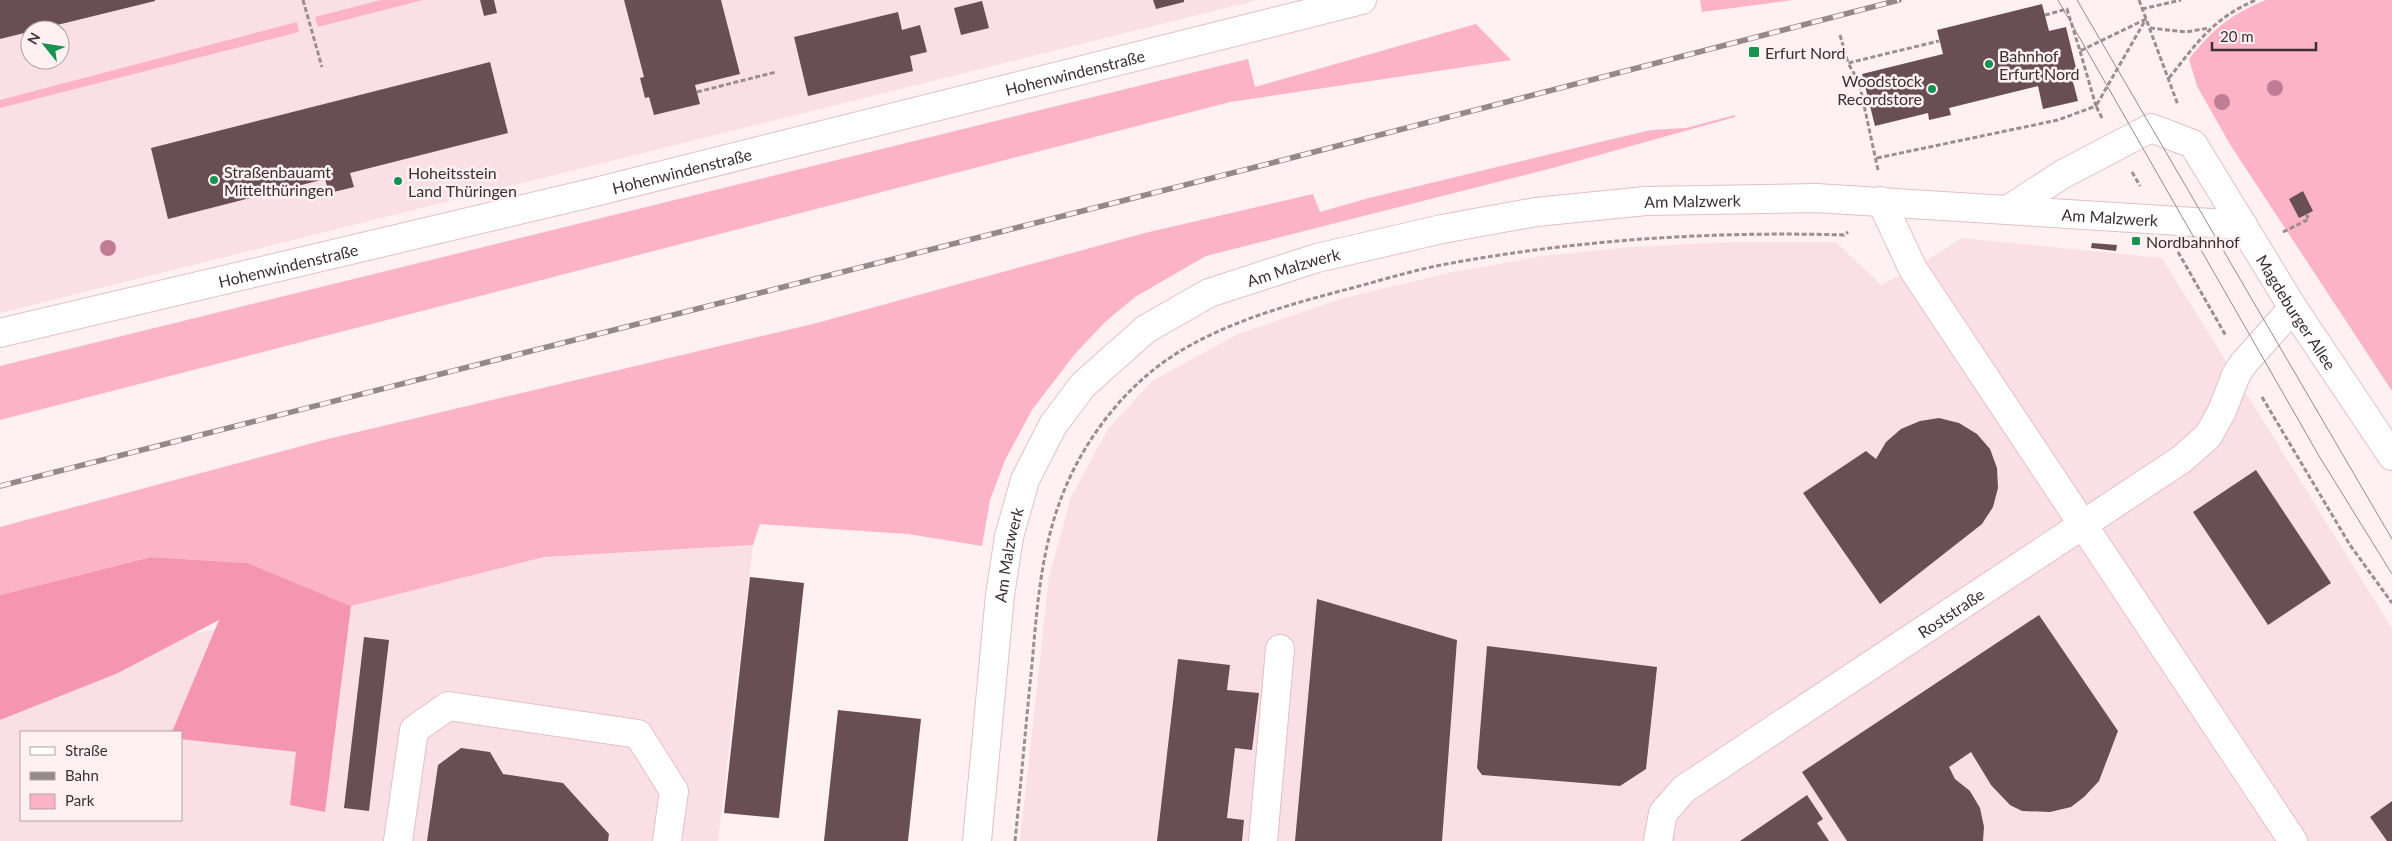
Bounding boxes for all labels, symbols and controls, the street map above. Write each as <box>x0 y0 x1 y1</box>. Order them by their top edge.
north arrow <box>20 20 70 70</box>
scale bar <box>2212 20 2316 52</box>
text: 20 m <box>2220 27 2254 45</box>
text: N <box>23 29 43 47</box>
place label: Erfurt Nord <box>1765 43 1846 62</box>
street label: Hohenwindenstraße <box>1003 45 1146 99</box>
marker: Erfurt Nord <box>1747 45 1761 59</box>
place label: Bahnhof Erfurt Nord <box>1999 46 2080 83</box>
marker: Bahnhof Erfurt Nord <box>1983 58 1995 70</box>
place label: Woodstock Recordstore <box>1837 71 1923 108</box>
marker: Woodstock Recordstore <box>1926 83 1938 95</box>
street label: Hohenwindenstraße <box>610 144 754 197</box>
place label: Straßenbauamt Mittelthüringen <box>224 162 333 199</box>
place label: Hoheitsstein Land Thüringen <box>408 163 517 200</box>
marker: Straßenbauamt Mittelthüringen <box>208 174 220 186</box>
marker: Hoheitsstein Land Thüringen <box>392 175 404 187</box>
street label: Am Malzwerk <box>1644 190 1742 211</box>
street label: Am Malzwerk <box>2061 204 2160 229</box>
place label: Nordbahnhof <box>2146 232 2240 251</box>
marker: Nordbahnhof <box>2130 235 2142 247</box>
street label: Hohenwindenstraße <box>216 239 360 291</box>
street label: Am Malzwerk <box>1244 243 1343 290</box>
street label: Magdeburger Allee <box>2253 251 2341 373</box>
street label: Am Malzwerk <box>990 504 1027 603</box>
street label: Roststraße <box>1914 584 1987 641</box>
legend <box>20 731 182 821</box>
text: Straße <box>65 741 108 759</box>
text: Bahn <box>65 766 99 784</box>
text: Park <box>65 791 95 809</box>

